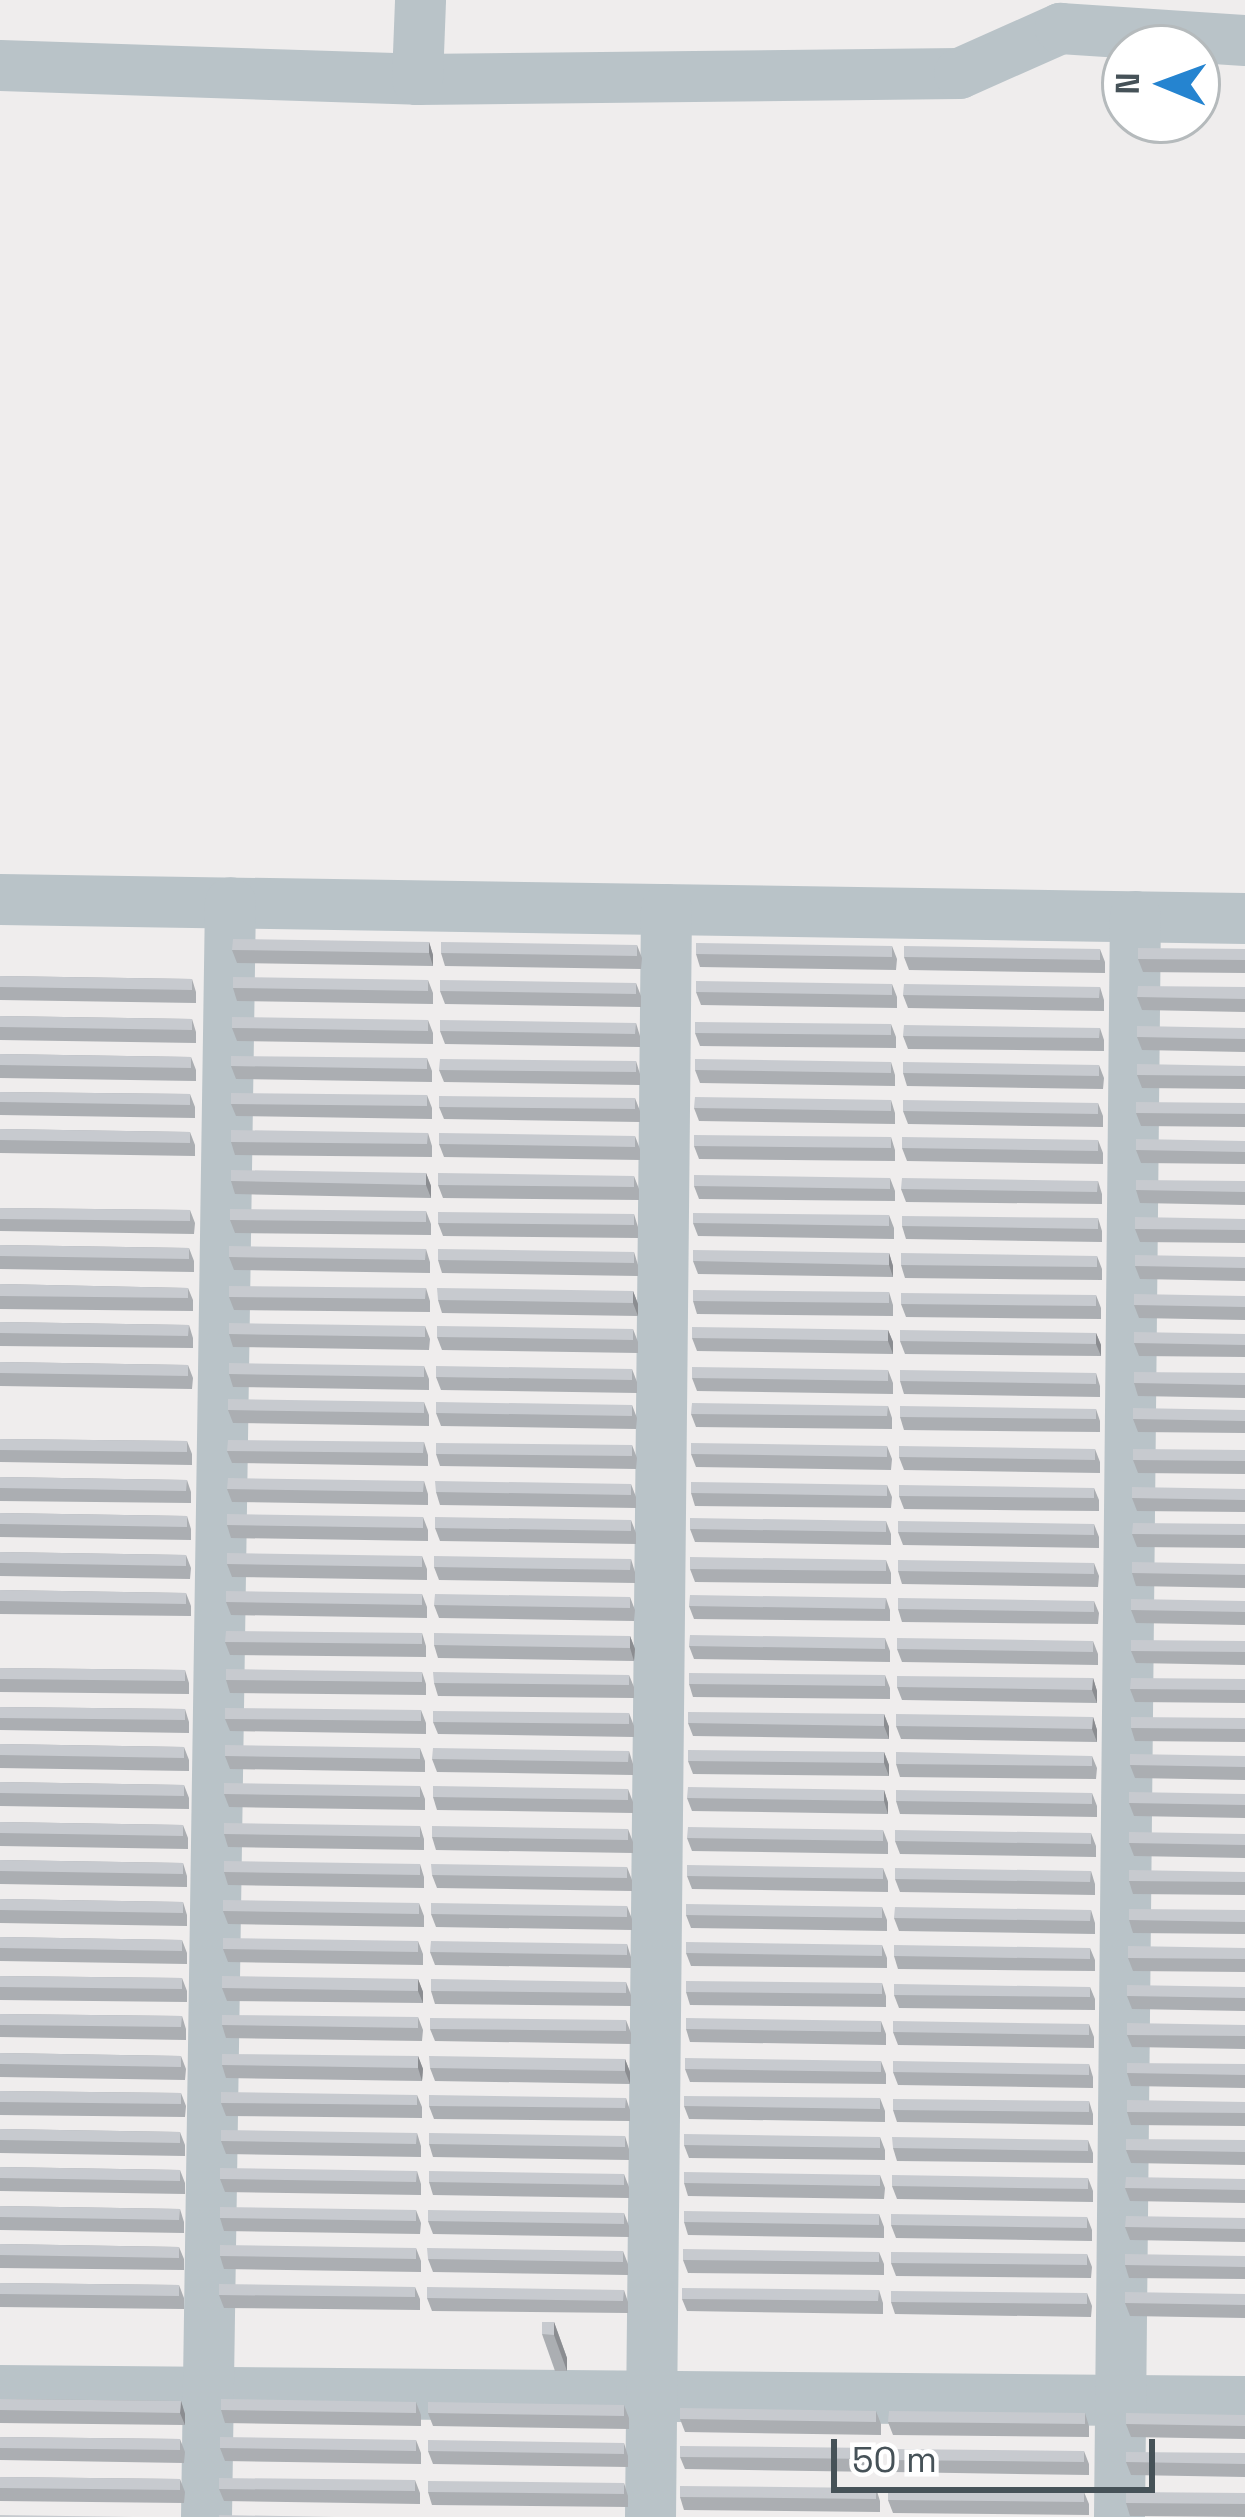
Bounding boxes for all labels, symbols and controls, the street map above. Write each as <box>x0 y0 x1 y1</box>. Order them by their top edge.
north arrow <box>1101 24 1221 144</box>
text: N <box>1107 72 1149 95</box>
scale bar <box>837 2415 1161 2489</box>
text: 50 m <box>852 2437 937 2483</box>

